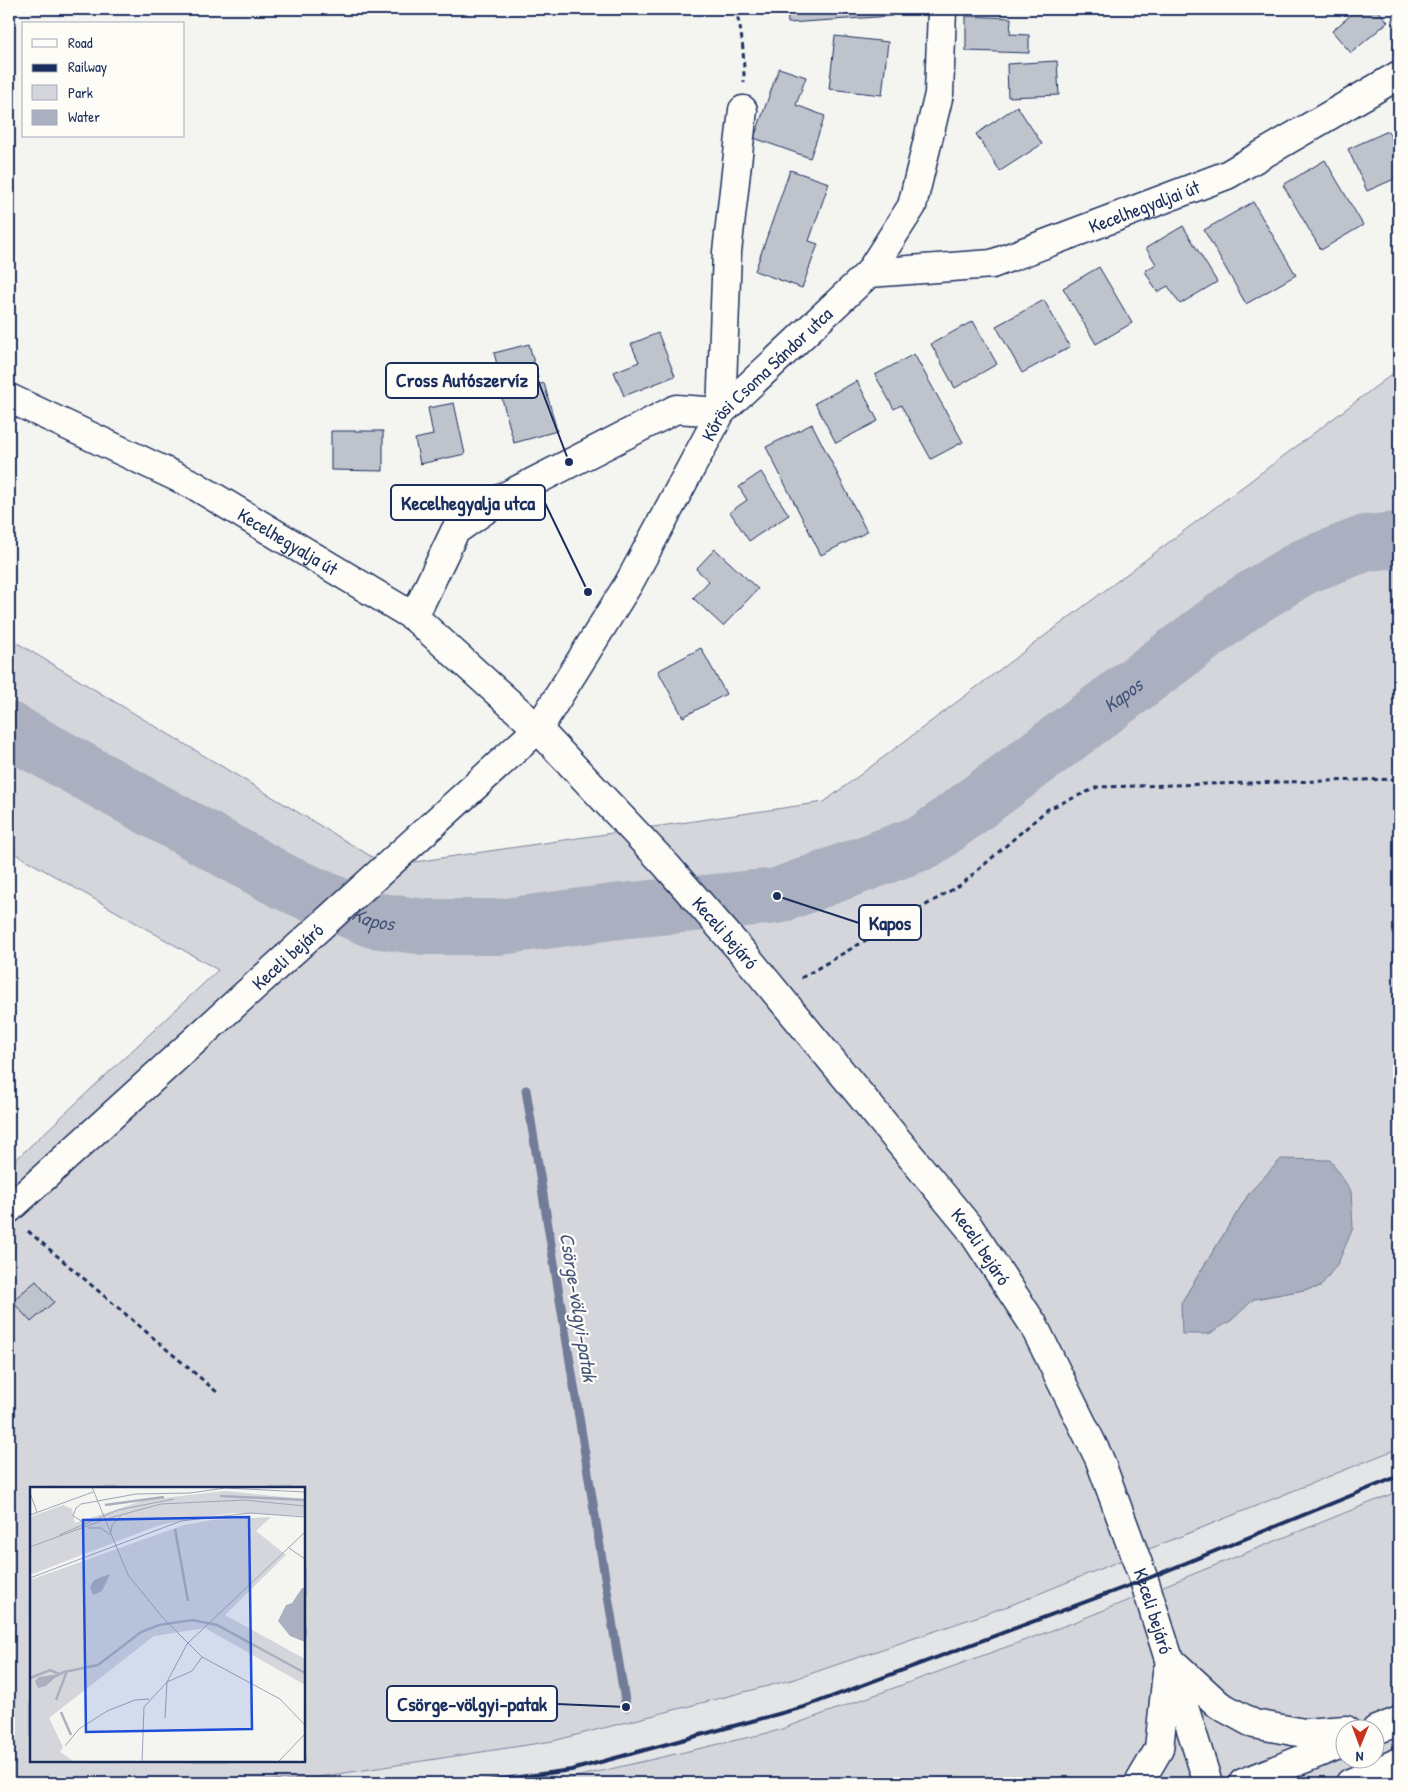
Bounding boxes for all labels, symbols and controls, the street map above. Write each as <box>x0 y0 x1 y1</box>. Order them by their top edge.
legend <box>22 22 185 138</box>
text: Road <box>68 32 93 53</box>
text: Railway <box>68 56 107 77</box>
text: Park <box>68 82 93 103</box>
text: Water <box>68 106 100 127</box>
street label: Kecelhegyaljai út <box>1085 173 1204 239</box>
street label: Kőrösi Csoma Sándor utca <box>695 301 838 446</box>
callout: Cross Autószervíz <box>386 363 538 398</box>
text: Cross Autószervíz <box>396 366 529 393</box>
callout: Kecelhegyalja utca <box>391 485 545 520</box>
text: Kecelhegyalja utca <box>401 489 535 517</box>
street label: Kecelhegyalja út <box>233 501 343 582</box>
water label: Kapos <box>1097 669 1149 718</box>
street label: Keceli bejáró <box>687 891 765 975</box>
water label: Kapos <box>348 899 398 937</box>
callout: Kapos <box>859 905 921 940</box>
text: Kapos <box>869 909 912 937</box>
street label: Keceli bejáró <box>246 917 329 996</box>
street label: Keceli bejáró <box>945 1202 1017 1291</box>
water label: Csörge-völgyi-patak <box>553 1231 604 1385</box>
inset map <box>30 1487 305 1762</box>
street label: Keceli bejáró <box>1128 1564 1180 1657</box>
callout: Csörge-völgyi-patak <box>387 1686 557 1721</box>
text: Csörge-völgyi-patak <box>397 1690 548 1718</box>
north arrow <box>1336 1720 1386 1770</box>
text: N <box>1355 1748 1364 1767</box>

